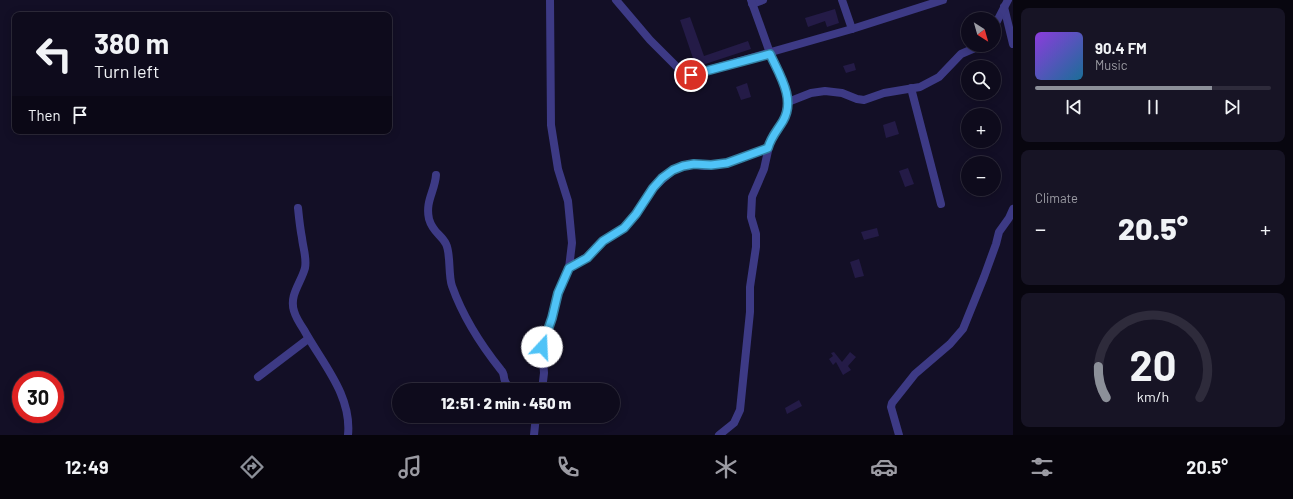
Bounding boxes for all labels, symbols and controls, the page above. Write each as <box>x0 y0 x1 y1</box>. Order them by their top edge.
north arrow <box>961 12 1001 52</box>
map controls <box>961 12 1001 196</box>
text: 380 m <box>94 26 169 60</box>
icon: left <box>28 28 80 80</box>
text: 90.4 FM <box>1095 39 1147 57</box>
text: Music <box>1095 57 1128 73</box>
pin <box>674 58 708 92</box>
text: Turn left <box>94 60 160 82</box>
button: search <box>961 60 1001 100</box>
icon: arrive <box>680 64 702 86</box>
icon: previous <box>1063 96 1085 118</box>
icon: pause <box>1142 96 1164 118</box>
icon: next <box>1221 96 1243 118</box>
icon: arrive <box>69 104 91 126</box>
text: Then <box>28 106 61 124</box>
button: + <box>961 108 1001 148</box>
button: − <box>961 156 1001 196</box>
text: Climate <box>1035 190 1078 206</box>
text: 20.5° <box>1118 210 1188 246</box>
text: − <box>1035 215 1046 241</box>
text: + <box>1260 215 1271 241</box>
position arrow <box>521 326 563 368</box>
text: 20 <box>1129 339 1177 389</box>
speed limit sign: 30 <box>12 371 64 423</box>
text: km/h <box>1137 387 1169 404</box>
text: 12:51 · 2 min · 450 m <box>441 394 571 412</box>
icon: directions <box>238 453 266 481</box>
icon: music <box>396 453 424 481</box>
icon: phone <box>554 453 582 481</box>
icon: climate <box>712 453 740 481</box>
icon: car <box>870 453 898 481</box>
icon: filters <box>1028 453 1056 481</box>
text: 12:49 <box>65 456 108 478</box>
text: 20.5° <box>1186 456 1228 478</box>

